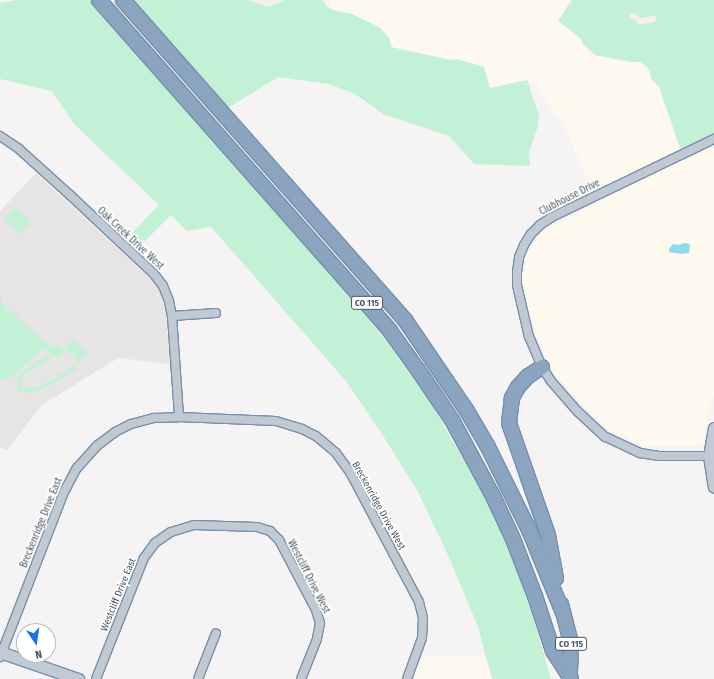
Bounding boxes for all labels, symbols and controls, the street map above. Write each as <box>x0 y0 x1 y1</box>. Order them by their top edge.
street label: Clubhouse Drive <box>538 178 602 218</box>
street label: Oak Creek Drive West <box>94 205 166 273</box>
road number: CO 115 <box>351 296 383 310</box>
street label: Breckenridge Drive West <box>349 460 407 552</box>
street label: Breckenridge Drive East <box>18 476 66 570</box>
street label: Westcliff Drive West <box>284 538 332 616</box>
street label: Westcliff Drive East <box>99 557 139 633</box>
north arrow <box>16 623 56 663</box>
road number: CO 115 <box>555 637 587 651</box>
text: N <box>34 647 43 661</box>

